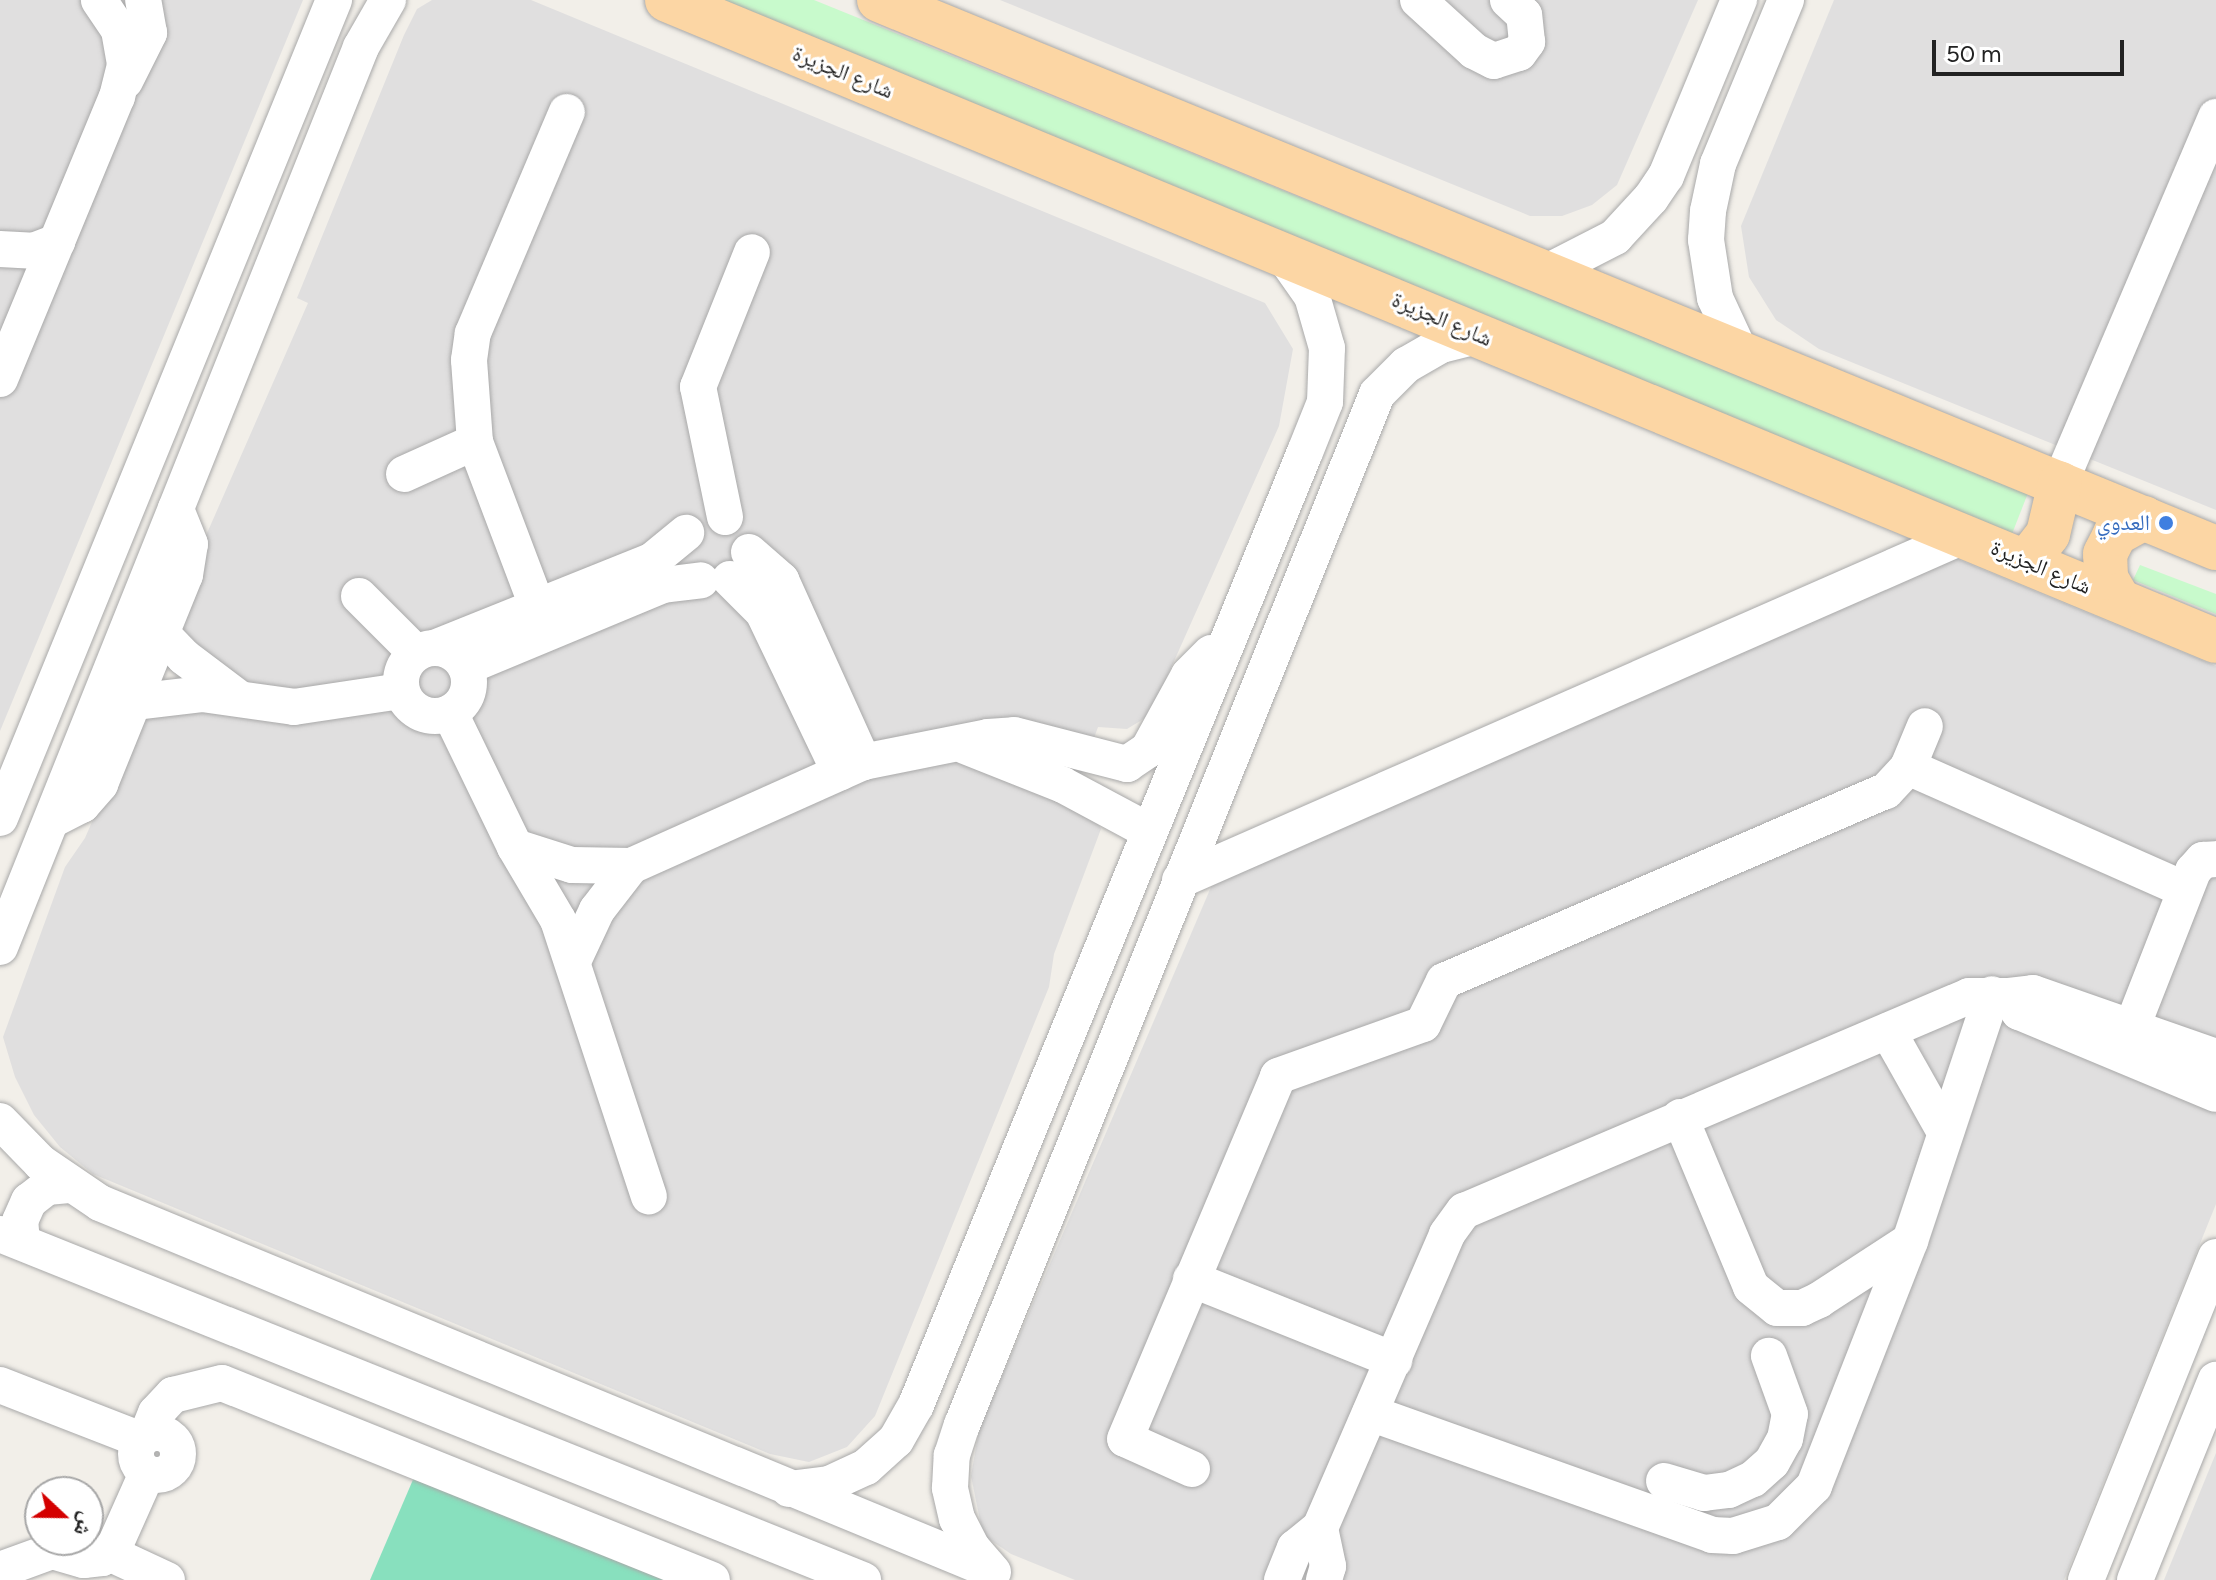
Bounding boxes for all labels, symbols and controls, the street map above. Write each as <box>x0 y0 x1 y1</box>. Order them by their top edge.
scale bar <box>1936 24 2128 74</box>
text: 50 m <box>1946 39 2002 68</box>
street label: شارع الجزيرة <box>789 40 897 104</box>
street label: شارع الجزيرة <box>1388 286 1496 352</box>
place label: العدوي <box>2097 510 2150 536</box>
marker: العدوي <box>2157 514 2175 532</box>
street label: شارع الجزيرة <box>1987 534 2095 600</box>
north arrow <box>24 1476 104 1556</box>
text: ش <box>68 1509 102 1540</box>

